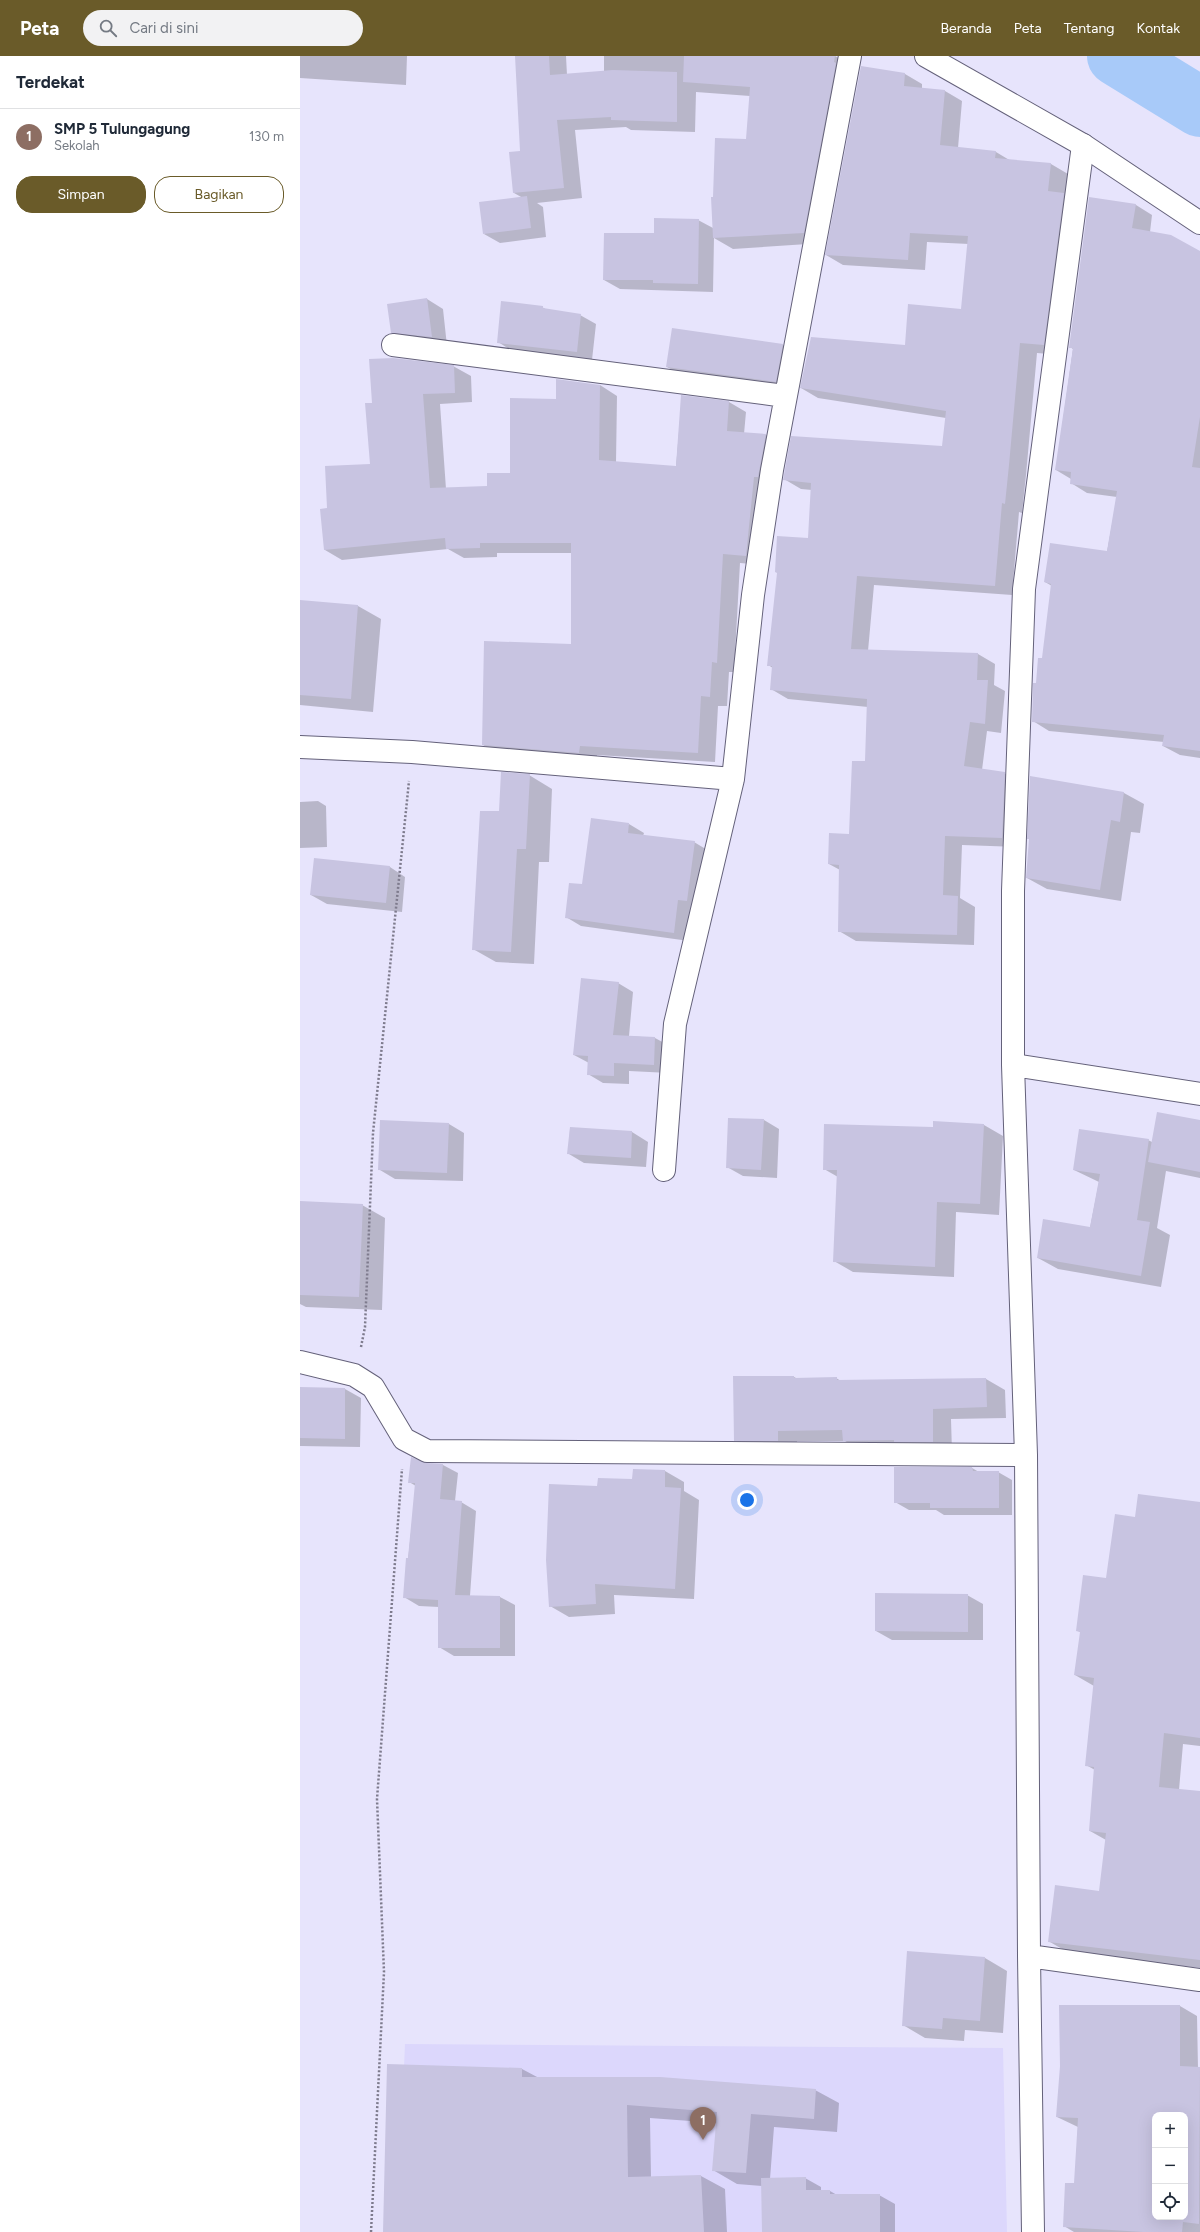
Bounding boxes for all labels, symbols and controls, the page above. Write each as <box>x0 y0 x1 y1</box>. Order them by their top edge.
search box <box>83 10 363 46</box>
text: Peta <box>20 17 59 40</box>
icon: search <box>97 17 119 39</box>
text: Cari di sini <box>129 19 198 37</box>
text: Beranda <box>940 20 992 37</box>
text: Peta <box>1014 20 1042 37</box>
text: Tentang <box>1064 20 1114 37</box>
text: Kontak <box>1136 20 1180 37</box>
text: Terdekat <box>16 72 85 92</box>
text: SMP 5 Tulungagung <box>54 120 190 138</box>
text: 1 <box>26 129 32 144</box>
text: 130 m <box>249 129 284 144</box>
text: Sekolah <box>54 138 100 153</box>
button: Simpan <box>16 176 146 213</box>
button: Bagikan <box>154 176 284 213</box>
your location <box>737 1490 757 1510</box>
pin: 1 <box>690 2107 716 2140</box>
map controls <box>1152 2112 1188 2220</box>
button: + <box>1152 2112 1188 2148</box>
button: − <box>1152 2148 1188 2184</box>
button: locate <box>1152 2184 1188 2220</box>

